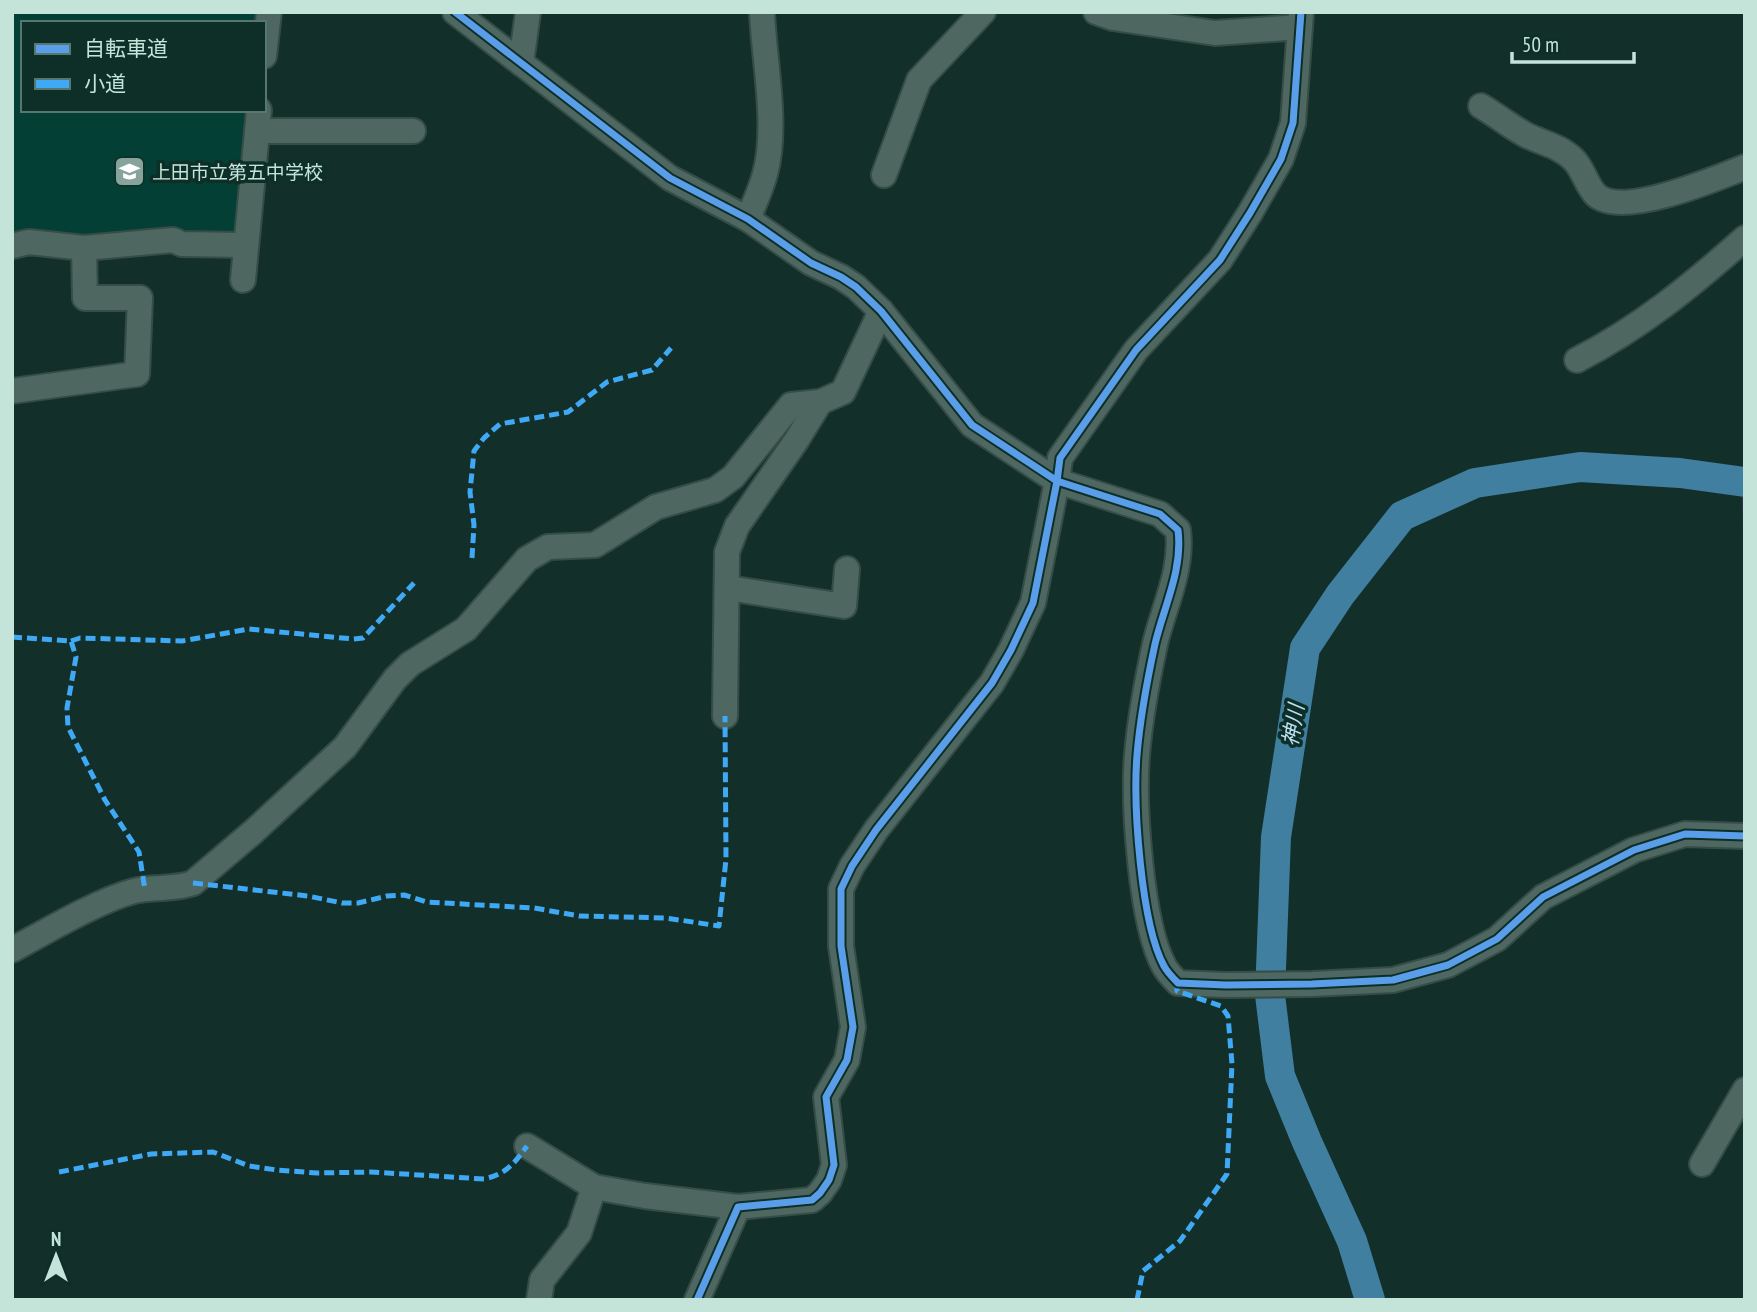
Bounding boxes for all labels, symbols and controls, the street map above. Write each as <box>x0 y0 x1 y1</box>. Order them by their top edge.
legend <box>21 21 266 112</box>
scale bar <box>1512 21 1634 65</box>
text: 50 m <box>1522 31 1559 58</box>
text: 自転車道 <box>84 35 168 62</box>
text: 小道 <box>84 70 126 97</box>
school or university icon: 上田市立第五中学校 <box>112 155 146 189</box>
place label: 上田市立第五中学校 <box>152 160 323 184</box>
water label: 神川 <box>1276 700 1310 748</box>
north arrow <box>21 1221 91 1291</box>
text: N <box>51 1227 61 1251</box>

